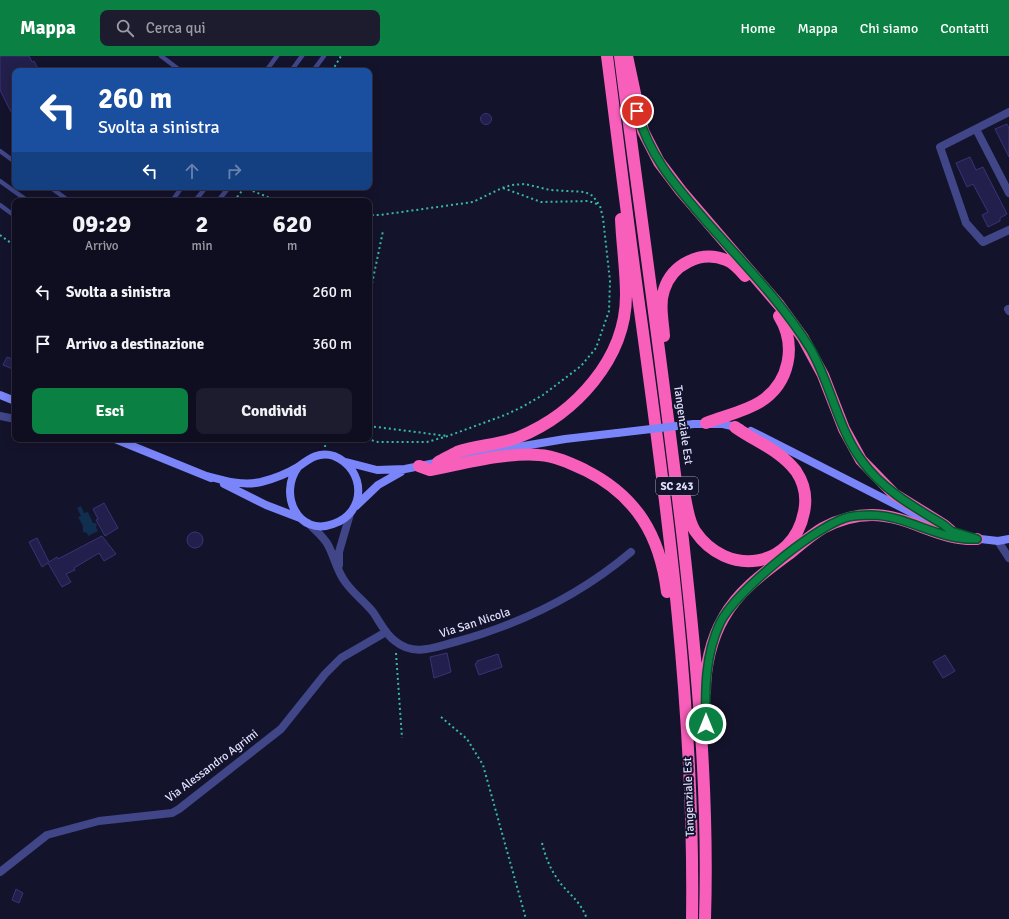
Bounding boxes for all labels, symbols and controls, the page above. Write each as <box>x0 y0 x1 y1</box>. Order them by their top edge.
search box <box>100 10 380 46</box>
text: Mappa <box>20 16 76 40</box>
icon: search <box>114 17 136 39</box>
text: Cerca qui <box>146 19 206 37</box>
text: Home <box>741 20 775 37</box>
text: Mappa <box>797 20 838 37</box>
text: Chi siamo <box>860 20 918 37</box>
text: Contatti <box>940 20 989 37</box>
text: 260 m <box>98 82 172 116</box>
icon: left <box>32 84 84 136</box>
pin <box>620 94 654 128</box>
icon: arrive <box>626 100 648 122</box>
text: Svolta a sinistra <box>98 116 220 138</box>
icon: left <box>139 160 161 182</box>
icon: ahead <box>181 160 203 182</box>
icon: right <box>223 160 245 182</box>
text: 09:29 <box>72 209 131 239</box>
text: 2 <box>196 209 208 239</box>
text: 620 <box>273 209 312 239</box>
text: Arrivo <box>85 238 119 254</box>
text: min <box>192 238 213 254</box>
text: m <box>287 238 297 254</box>
icon: left <box>32 281 54 303</box>
text: Svolta a sinistra <box>66 283 171 301</box>
text: 260 m <box>312 283 352 301</box>
icon: arrive <box>32 333 54 355</box>
text: Arrivo a destinazione <box>66 335 204 353</box>
text: 360 m <box>312 335 352 353</box>
street label: Tangenziale Est <box>670 385 696 465</box>
button: Esci <box>32 388 188 434</box>
button: Condividi <box>196 388 352 434</box>
road number: SC 243 <box>656 477 698 495</box>
street label: Via San Nicola <box>438 604 512 642</box>
position arrow <box>685 703 727 745</box>
street label: Via Alessandro Agrimi <box>163 726 261 806</box>
street label: Tangenziale Est <box>680 757 698 837</box>

